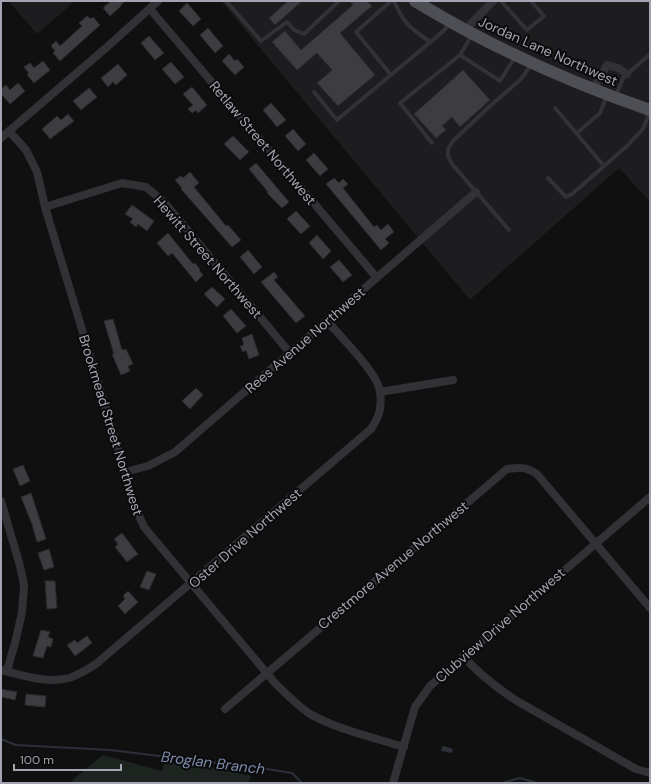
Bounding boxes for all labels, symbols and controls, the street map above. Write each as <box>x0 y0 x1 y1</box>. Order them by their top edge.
street label: Jordan Lane Northwest <box>476 12 620 90</box>
street label: Retlaw Street Northwest <box>206 77 320 209</box>
street label: Hewitt Street Northwest <box>150 192 266 322</box>
street label: Rees Avenue Northwest <box>241 283 369 397</box>
street label: Brookmead Street Northwest <box>75 332 147 518</box>
street label: Oster Drive Northwest <box>185 484 305 592</box>
street label: Crestmore Avenue Northwest <box>314 497 472 633</box>
street label: Clubview Drive Northwest <box>431 564 569 686</box>
scale bar <box>14 746 121 772</box>
water label: Broglan Branch <box>160 747 266 779</box>
text: 100 m <box>20 752 54 768</box>

